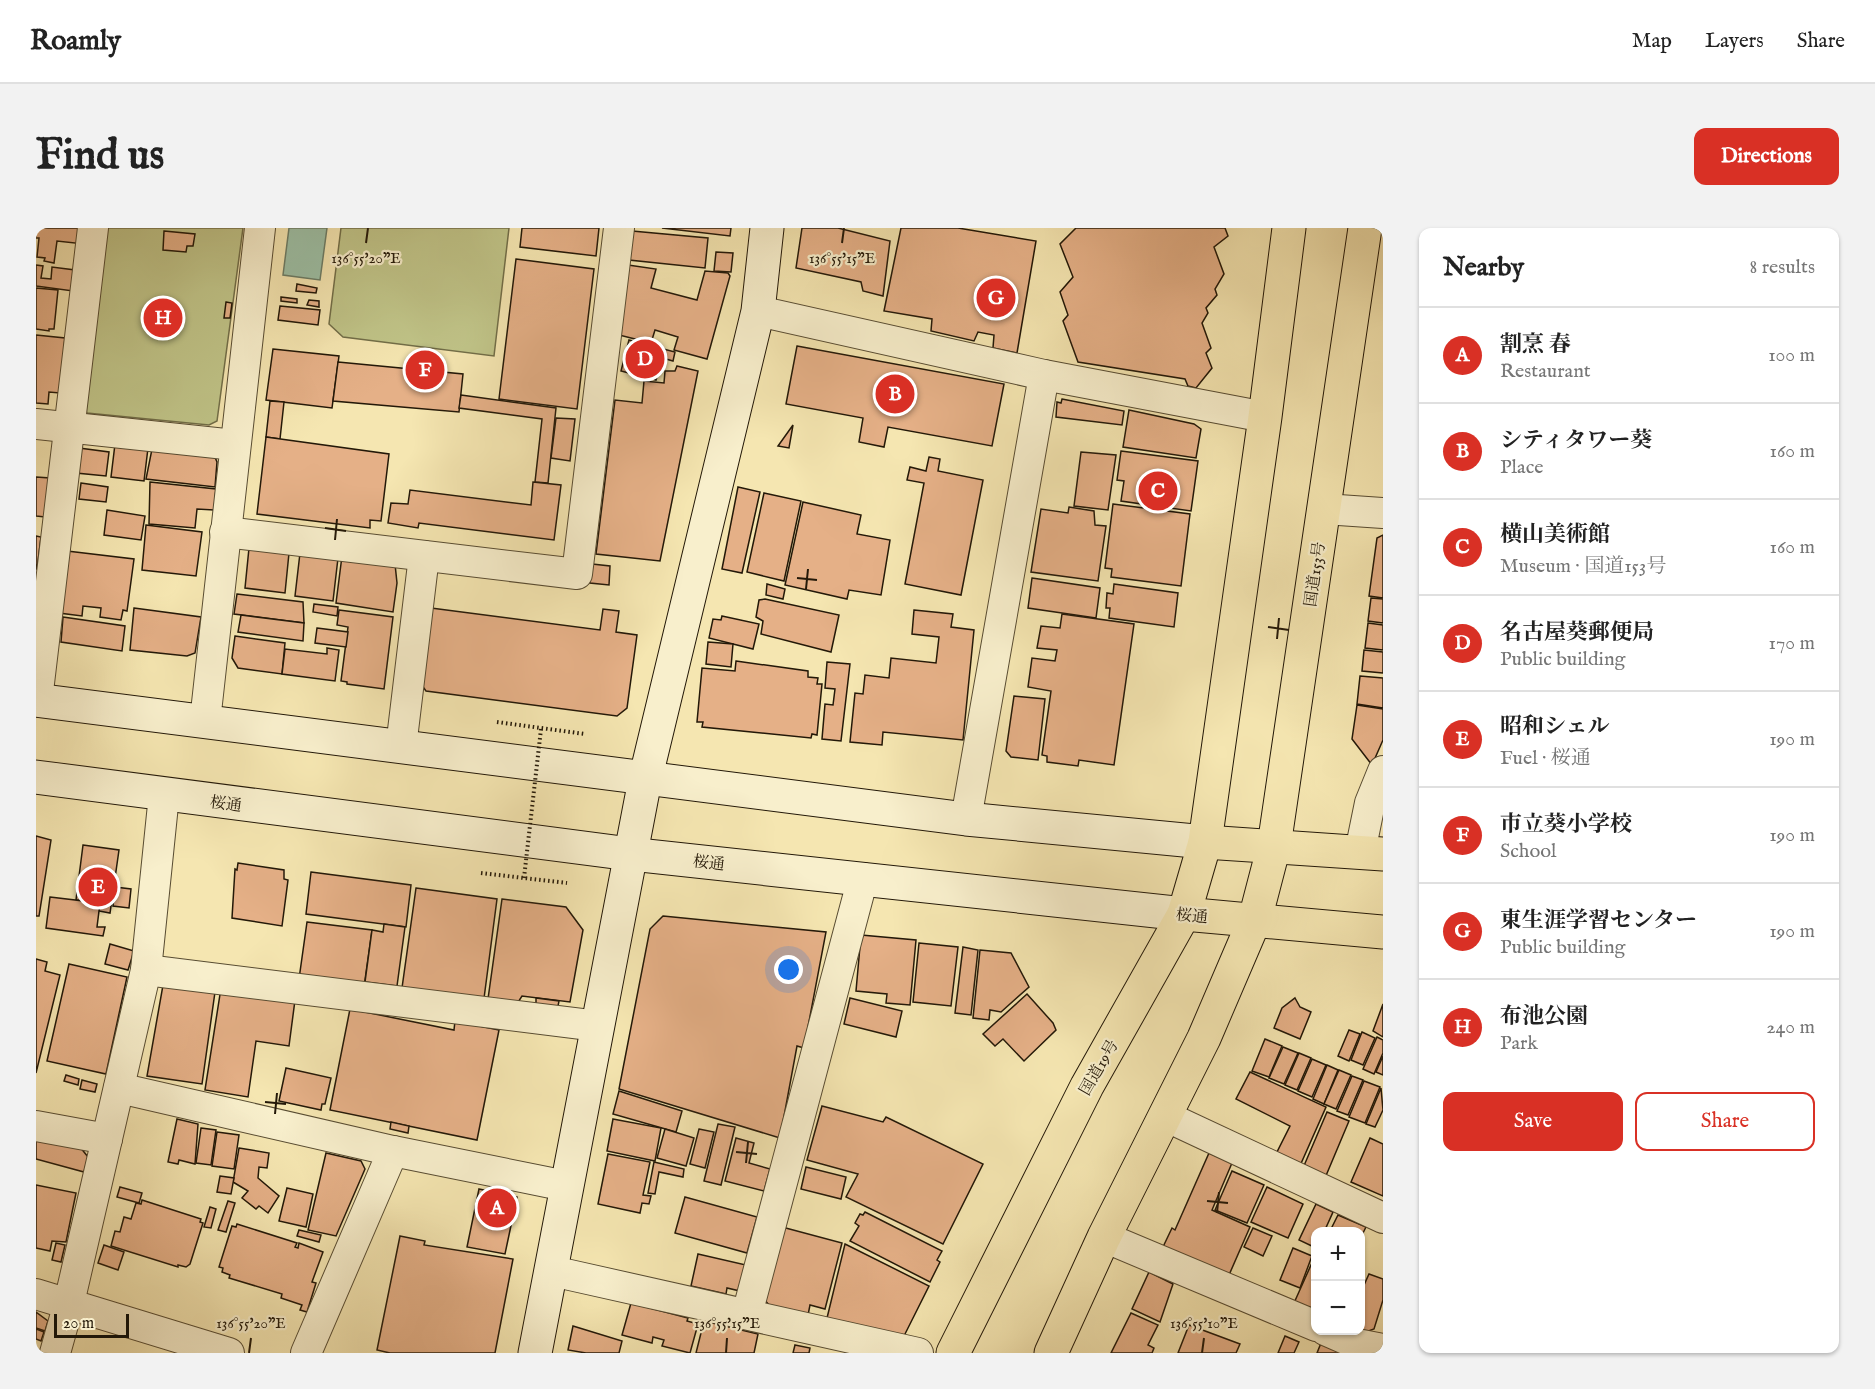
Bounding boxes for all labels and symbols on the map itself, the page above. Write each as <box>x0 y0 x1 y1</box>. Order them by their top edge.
text: 136°55'20"E <box>331 249 401 268</box>
text: 136°55'15"E <box>809 249 875 268</box>
pin: G <box>976 276 1016 320</box>
pin: H <box>144 296 182 340</box>
pin: D <box>626 336 664 382</box>
pin: F <box>406 348 444 392</box>
pin: B <box>876 372 914 416</box>
pin: C <box>1138 468 1178 514</box>
street label: 国道153号 <box>1302 540 1330 608</box>
street label: 桜通 <box>209 793 243 817</box>
street label: 桜通 <box>692 852 726 876</box>
pin: E <box>78 864 118 910</box>
street label: 桜通 <box>1175 906 1209 928</box>
your location <box>774 955 803 984</box>
street label: 国道19号 <box>1076 1037 1124 1099</box>
pin: A <box>478 1186 516 1230</box>
scale bar <box>54 1311 129 1338</box>
text: 136°55'20"E <box>216 1314 286 1333</box>
text: 136°55'15"E <box>694 1314 760 1333</box>
text: 136°55'10"E <box>1170 1314 1238 1333</box>

